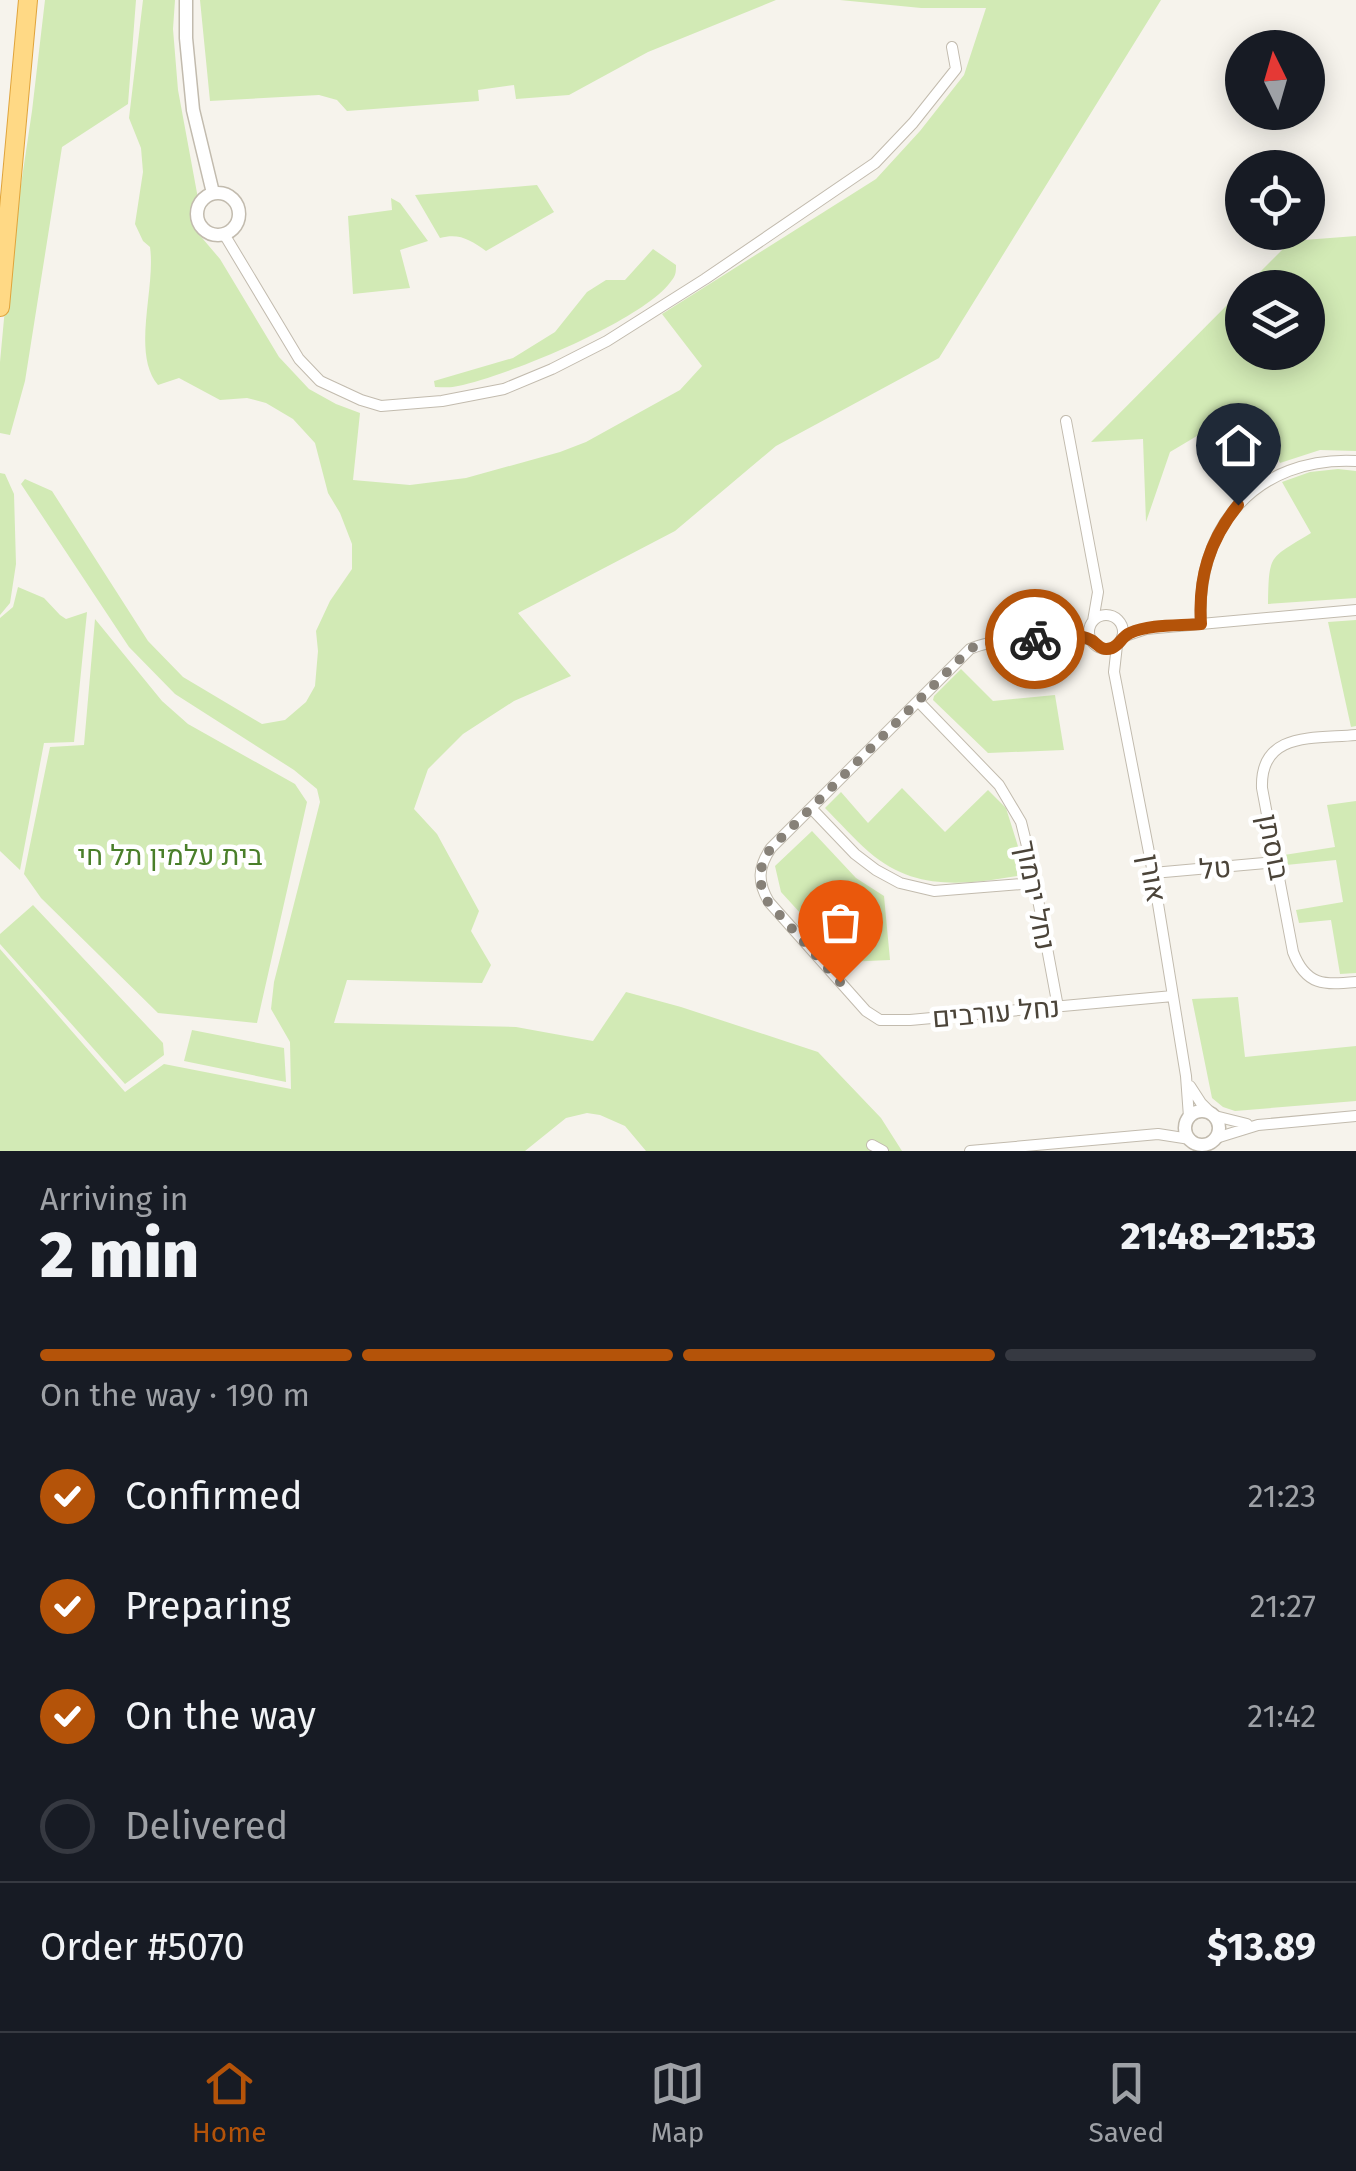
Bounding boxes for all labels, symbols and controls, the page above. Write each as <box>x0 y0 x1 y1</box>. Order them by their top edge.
north arrow <box>1225 30 1325 130</box>
map controls <box>1225 30 1325 370</box>
button: locate <box>1225 150 1325 250</box>
button: layers <box>1225 270 1325 370</box>
pin <box>1196 403 1281 506</box>
icon: home <box>1211 418 1266 473</box>
courier <box>985 589 1085 689</box>
icon: bike <box>1008 612 1063 667</box>
street label: בוסתן <box>1251 811 1296 883</box>
street label: נחל ירמוך <box>1009 837 1062 953</box>
park label: בית עלמין תל חי <box>77 839 263 872</box>
street label: טל <box>1198 851 1232 886</box>
street label: אורן <box>1132 852 1173 905</box>
pin <box>798 880 883 983</box>
icon: bag <box>813 895 868 950</box>
street label: נחל עורבים <box>931 990 1061 1035</box>
text: Arriving in <box>40 1180 188 1218</box>
text: 21:48–21:53 <box>1121 1213 1316 1259</box>
text: 2 min <box>40 1216 199 1294</box>
text: On the way · 190 m <box>40 1376 310 1414</box>
icon: check <box>40 1469 95 1524</box>
text: Confirmed <box>125 1473 303 1519</box>
text: 21:23 <box>1248 1477 1316 1515</box>
icon: check <box>40 1579 95 1634</box>
text: Preparing <box>125 1583 291 1629</box>
text: 21:27 <box>1250 1587 1316 1625</box>
icon: check <box>40 1689 95 1744</box>
text: On the way <box>125 1693 316 1739</box>
text: 21:42 <box>1247 1697 1316 1735</box>
text: Delivered <box>125 1803 288 1849</box>
text: Order #5070 <box>40 1924 245 1970</box>
text: $13.89 <box>1207 1924 1316 1970</box>
tab: Home <box>192 2056 266 2149</box>
tab: Map <box>650 2056 705 2149</box>
tab: Saved <box>1088 2056 1164 2149</box>

